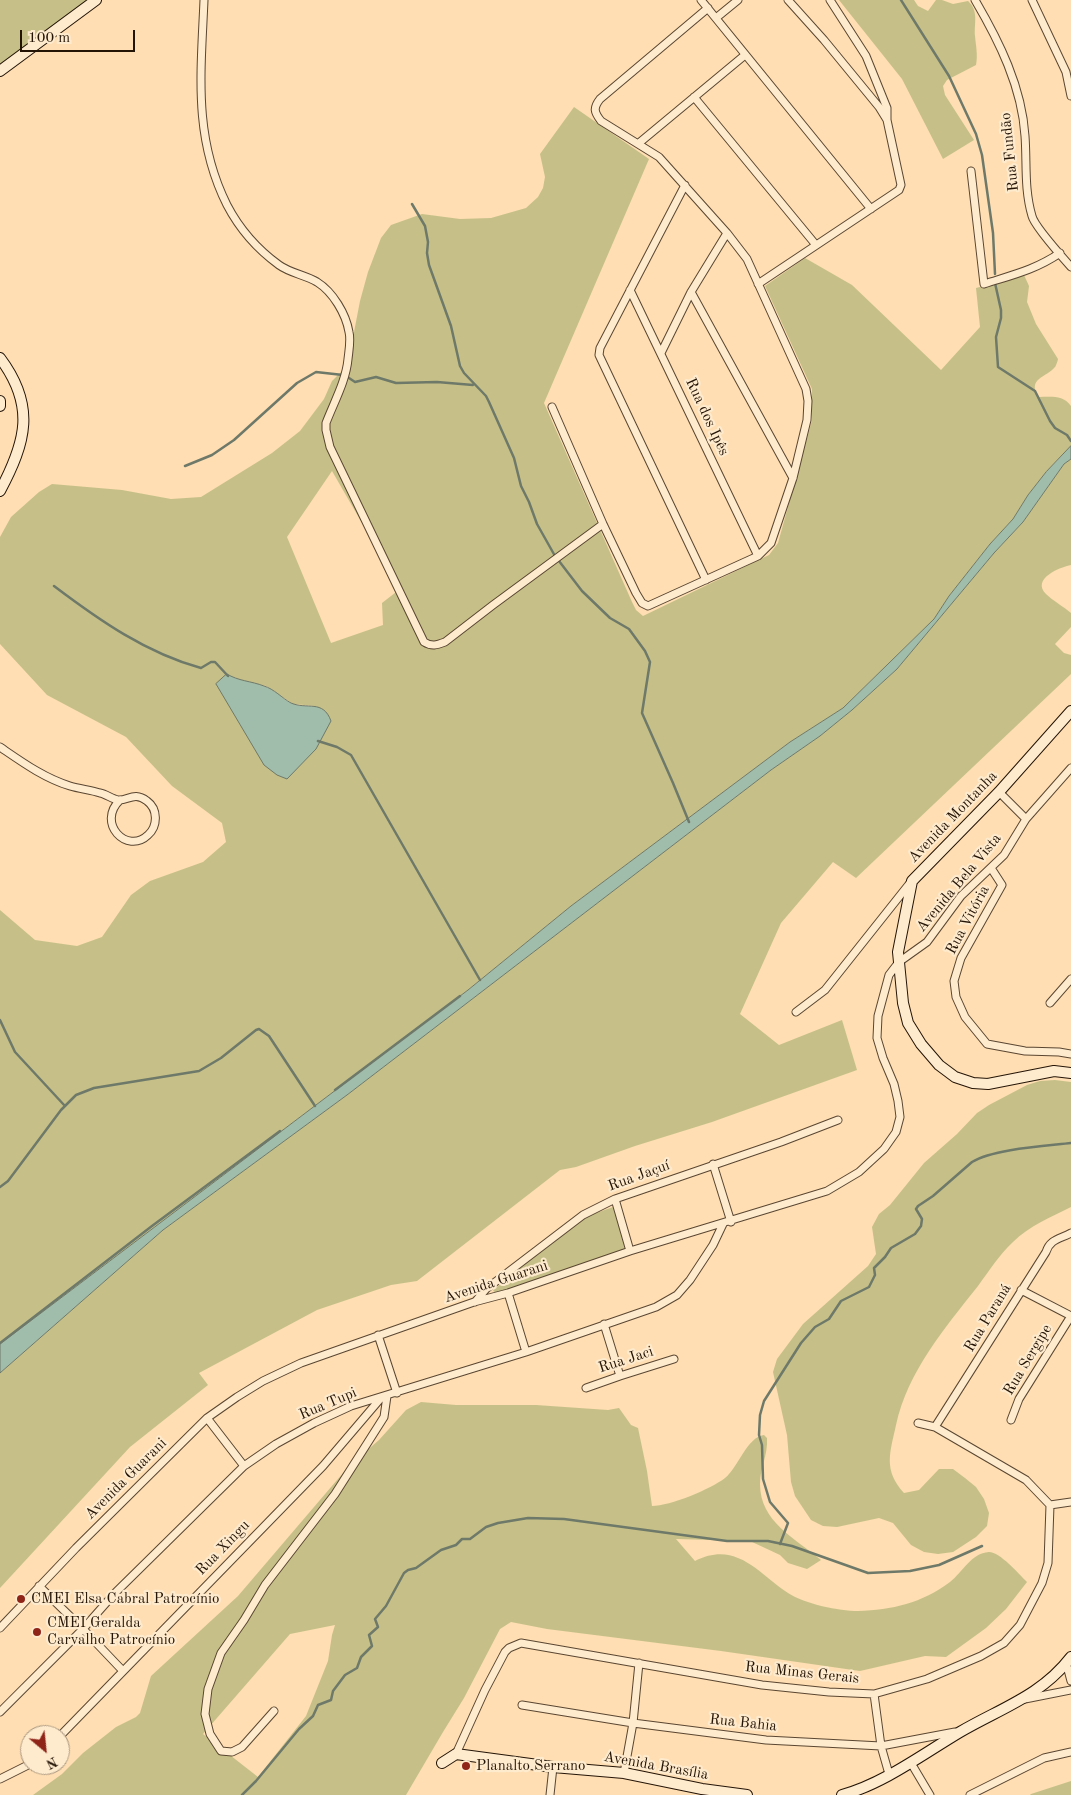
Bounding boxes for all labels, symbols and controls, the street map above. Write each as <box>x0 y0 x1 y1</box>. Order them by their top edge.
scale bar <box>22 20 138 52</box>
text: 100 m <box>28 31 70 46</box>
street label: Rua Fundão <box>997 112 1023 192</box>
street label: Rua dos Ipês <box>681 375 733 459</box>
street label: Avenida Montanha <box>905 767 1001 867</box>
street label: Avenida Bela Vista <box>912 830 1006 936</box>
street label: Rua Vitória <box>942 882 994 958</box>
street label: Rua Jaçuí <box>606 1157 672 1195</box>
street label: Avenida Guarani <box>442 1257 550 1307</box>
street label: Rua Paraná <box>961 1281 1015 1355</box>
street label: Rua Sergipe <box>1000 1321 1056 1399</box>
street label: Rua Jaci <box>596 1343 656 1377</box>
street label: Rua Tupi <box>296 1384 360 1424</box>
street label: Avenida Guarani <box>81 1434 171 1524</box>
street label: Rua Xingu <box>192 1517 254 1579</box>
place label: CMEI Elsa Cabral Patrocínio <box>31 1590 220 1608</box>
marker: CMEI Elsa Cabral Patrocínio <box>15 1593 27 1605</box>
place label: CMEI Geralda Carvalho Patrocínio <box>47 1614 175 1649</box>
marker: CMEI Geralda Carvalho Patrocínio <box>31 1626 43 1638</box>
street label: Rua Minas Gerais <box>744 1658 860 1688</box>
street label: Rua Bahia <box>708 1711 778 1735</box>
north arrow <box>20 1725 70 1775</box>
street label: Avenida Brasília <box>602 1748 710 1784</box>
text: N <box>44 1754 60 1771</box>
place label: Planalto Serrano <box>476 1757 586 1775</box>
marker: Planalto Serrano <box>460 1760 472 1772</box>

